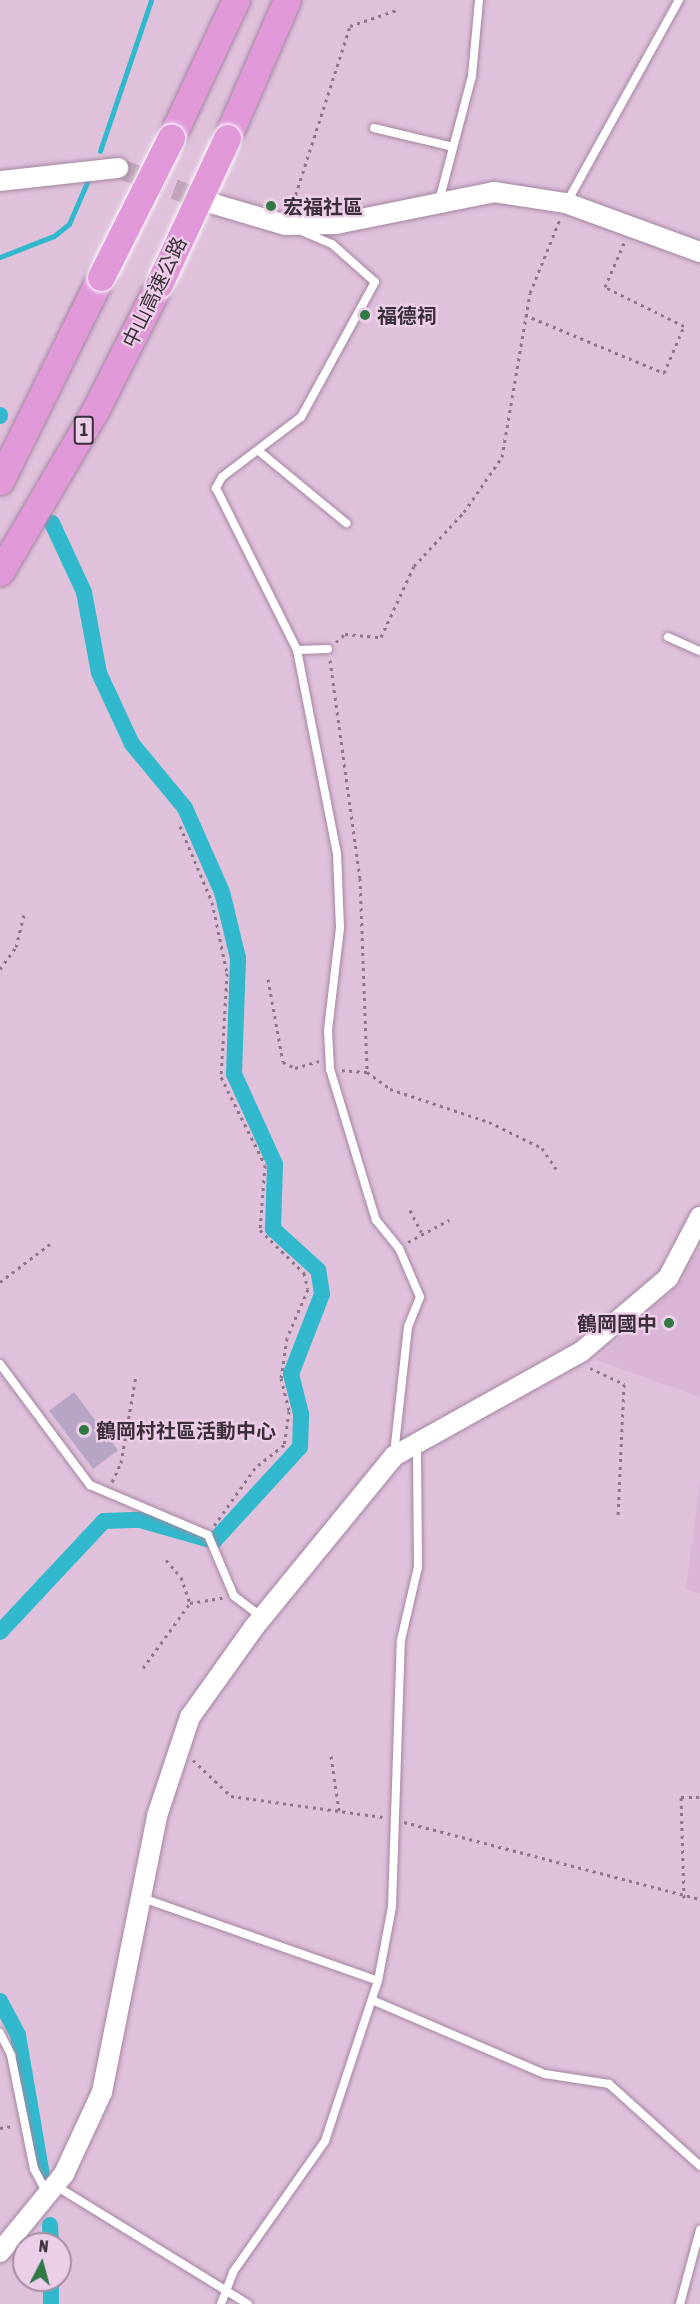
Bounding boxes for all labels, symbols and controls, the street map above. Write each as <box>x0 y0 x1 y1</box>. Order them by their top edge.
place label: 宏福社區 <box>283 194 363 218</box>
marker: 宏福社區 <box>264 199 278 213</box>
street label: 中山高速公路 <box>117 233 191 351</box>
place label: 福德祠 <box>377 303 437 327</box>
marker: 福德祠 <box>358 308 372 322</box>
road number: 1 <box>74 415 94 445</box>
place label: 鶴岡國中 <box>577 1311 657 1335</box>
marker: 鶴岡國中 <box>662 1316 676 1330</box>
place label: 鶴岡村社區活動中心 <box>96 1418 276 1442</box>
marker: 鶴岡村社區活動中心 <box>77 1423 91 1437</box>
north arrow <box>12 2232 72 2292</box>
text: N <box>38 2237 49 2256</box>

